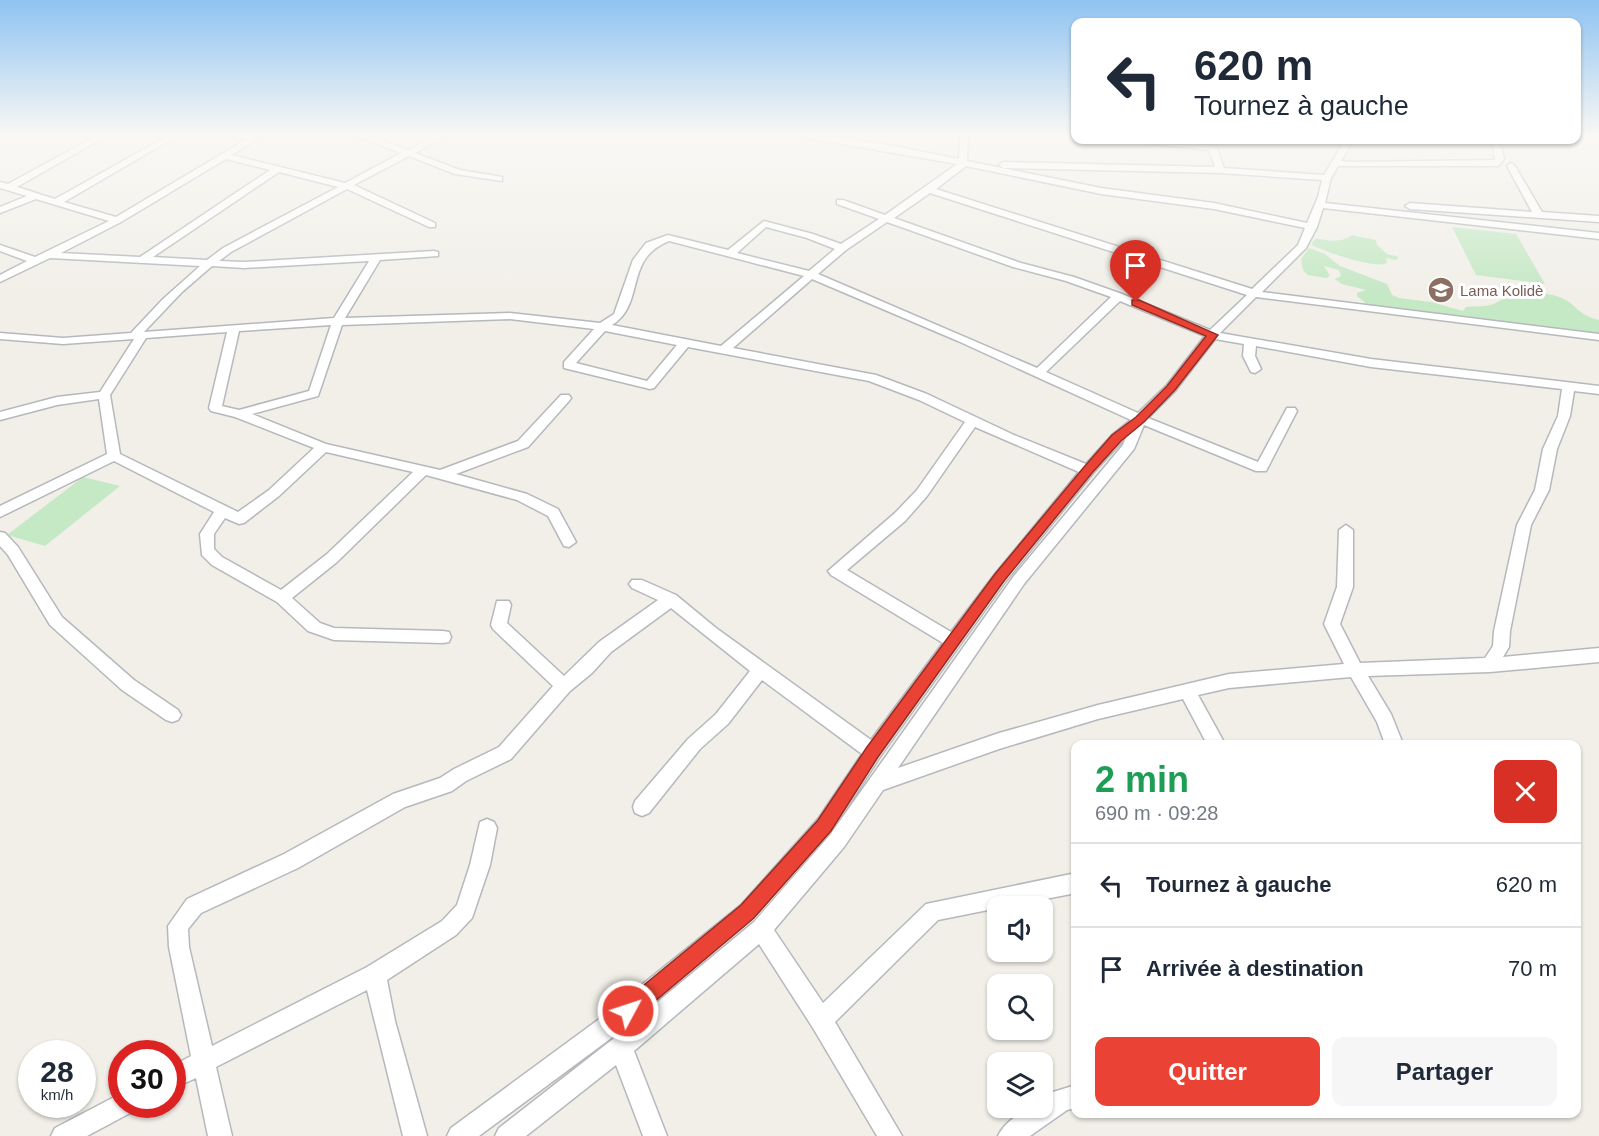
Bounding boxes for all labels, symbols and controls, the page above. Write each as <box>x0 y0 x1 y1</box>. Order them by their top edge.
icon: left <box>1095 42 1173 120</box>
text: 620 m <box>1194 42 1313 89</box>
text: Tournez à gauche <box>1194 91 1409 121</box>
pin <box>1110 240 1161 302</box>
icon: arrive <box>1119 249 1152 282</box>
school or university icon: Lama Kolidè <box>1426 275 1456 305</box>
place label: Lama Kolidè <box>1460 282 1543 299</box>
text: 2 min <box>1095 759 1189 800</box>
button: close <box>1494 760 1557 823</box>
text: 690 m · 09:28 <box>1095 802 1218 824</box>
icon: left <box>1095 869 1128 902</box>
text: Tournez à gauche <box>1146 872 1331 897</box>
text: 620 m <box>1496 872 1557 897</box>
map controls <box>987 896 1053 1118</box>
button: sound <box>987 896 1053 962</box>
icon: arrive <box>1095 953 1128 986</box>
text: Arrivée à destination <box>1146 956 1364 981</box>
text: 70 m <box>1508 956 1557 981</box>
button: search <box>987 974 1053 1040</box>
position arrow <box>596 979 660 1043</box>
button: Quitter <box>1095 1037 1320 1106</box>
button: Partager <box>1332 1037 1557 1106</box>
speed limit sign: 30 <box>108 1040 186 1118</box>
button: layers <box>987 1052 1053 1118</box>
text: 28 <box>40 1055 74 1088</box>
text: km/h <box>41 1086 73 1103</box>

